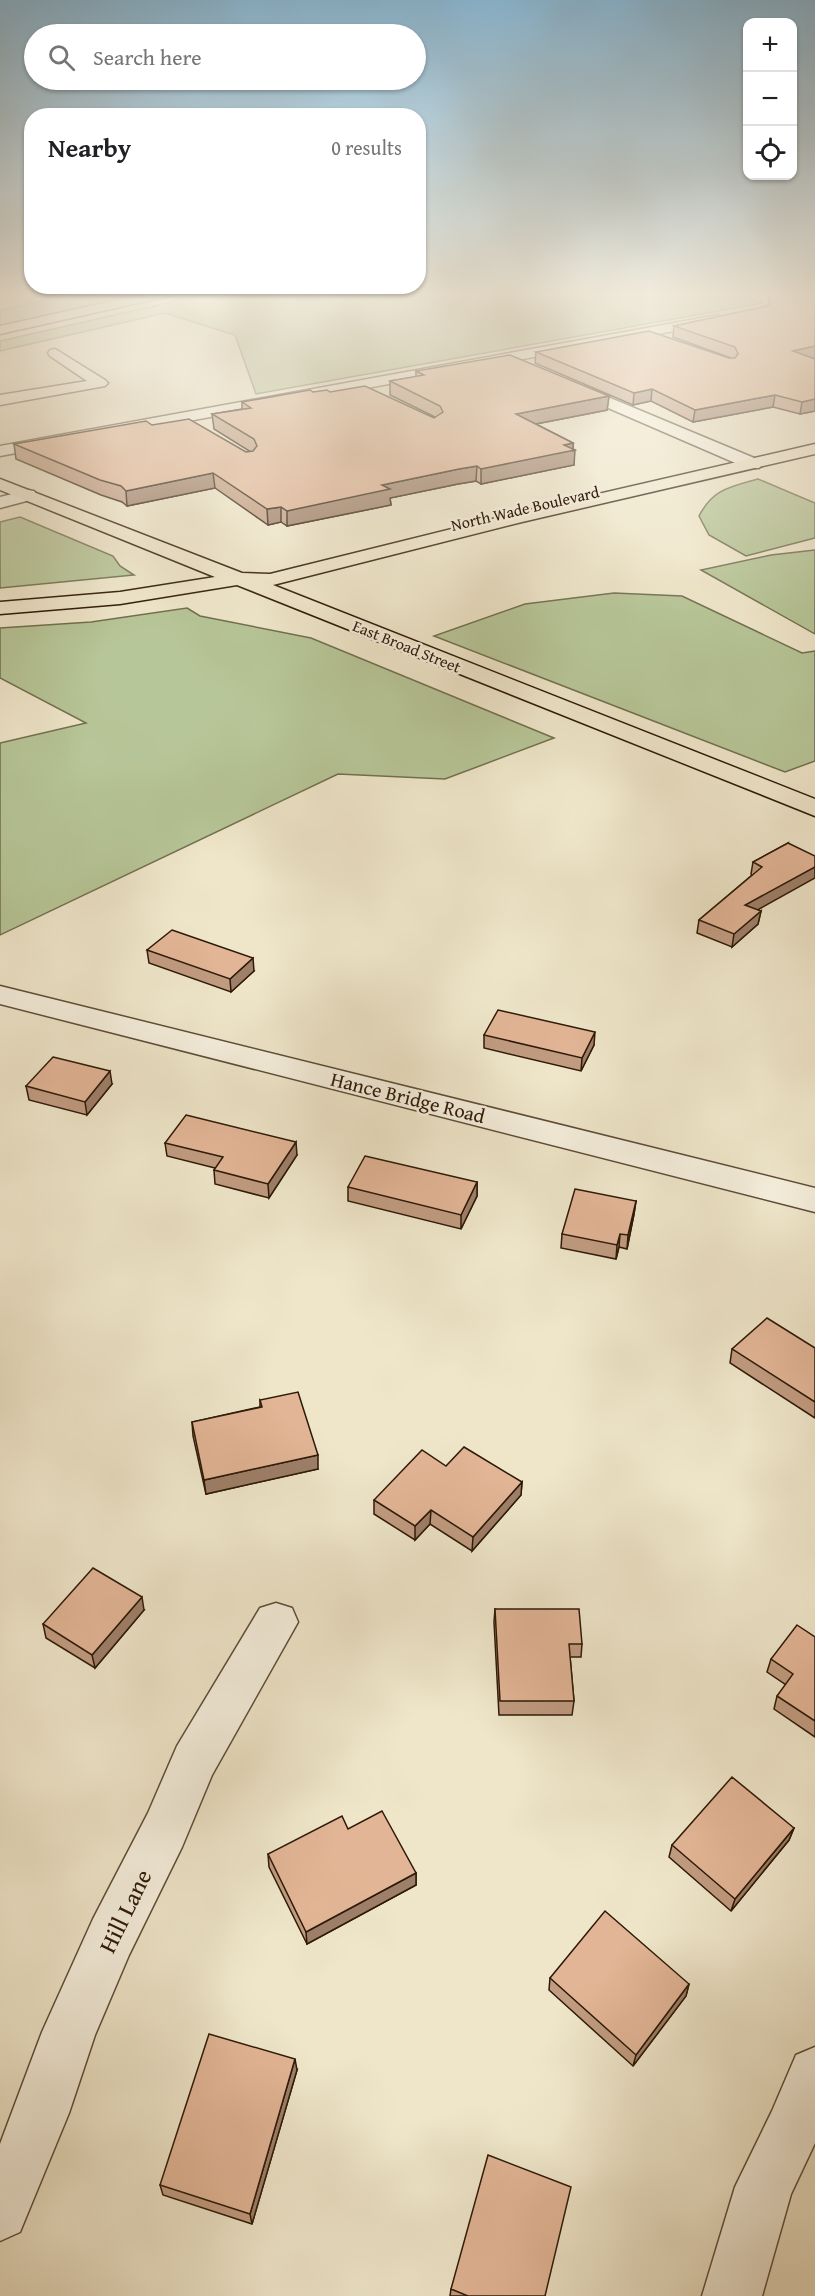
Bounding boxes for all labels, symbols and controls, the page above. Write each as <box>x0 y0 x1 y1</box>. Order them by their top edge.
map controls <box>743 18 797 180</box>
button: + <box>743 18 797 72</box>
search box <box>24 24 426 90</box>
icon: search <box>45 41 78 74</box>
text: Search here <box>93 41 202 73</box>
button: − <box>743 72 797 126</box>
button: locate <box>743 126 797 180</box>
text: Nearby <box>48 128 131 167</box>
text: 0 results <box>331 133 402 162</box>
street label: North Wade Boulevard <box>448 479 602 537</box>
street label: East Broad Street <box>349 613 465 679</box>
street label: Hance Bridge Road <box>328 1064 489 1130</box>
street label: Hill Lane <box>90 1863 160 1959</box>

